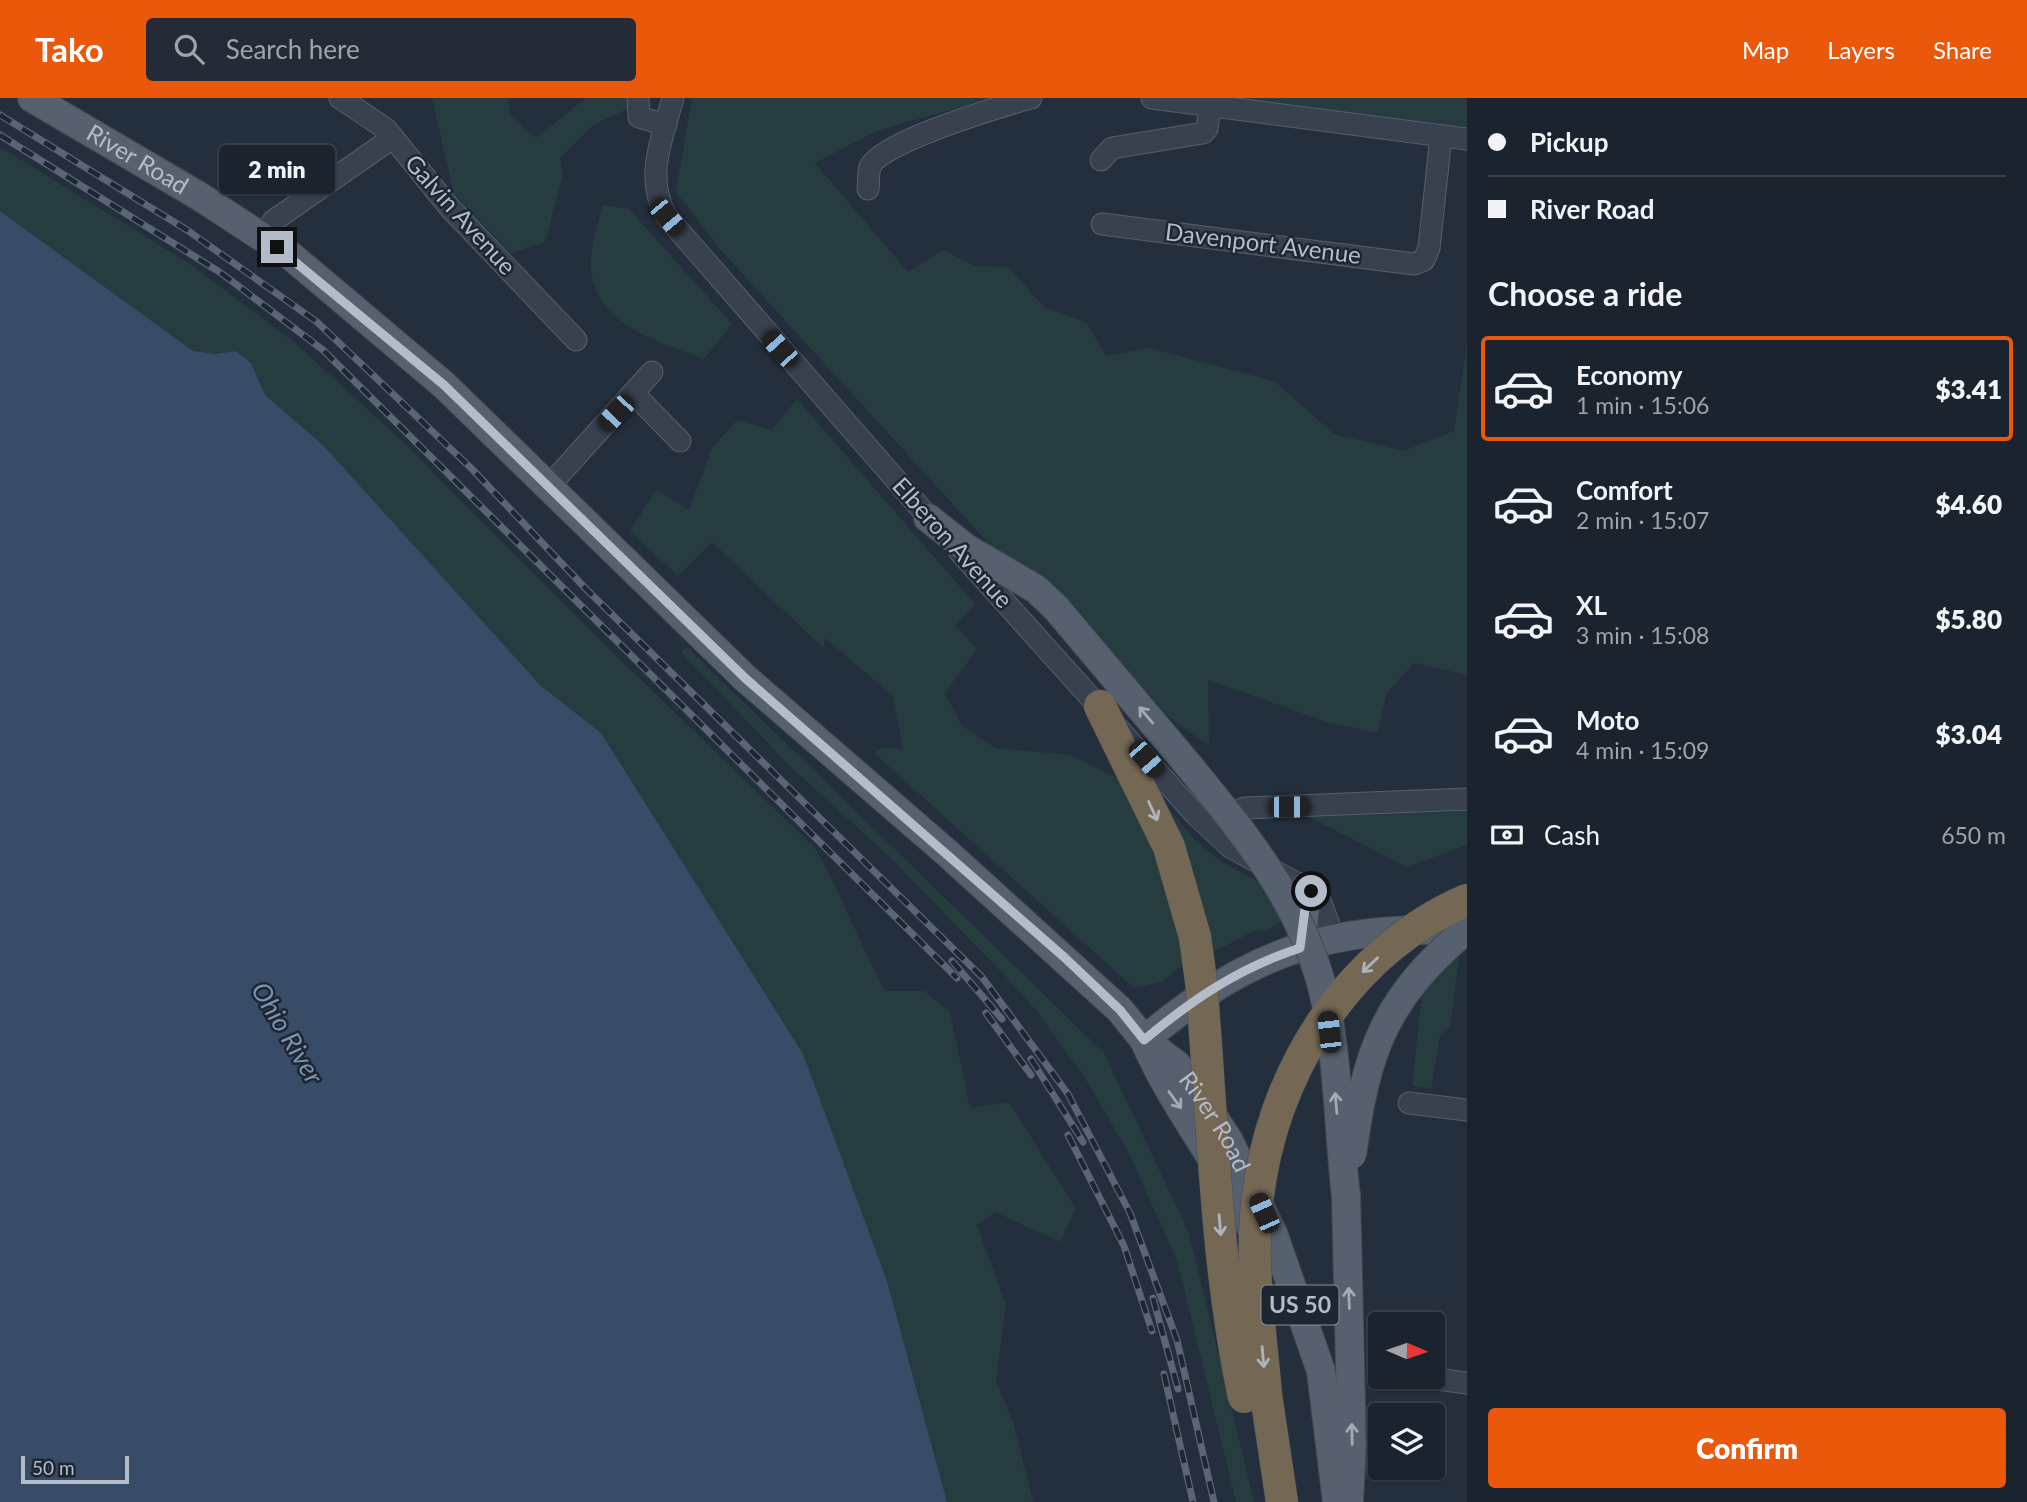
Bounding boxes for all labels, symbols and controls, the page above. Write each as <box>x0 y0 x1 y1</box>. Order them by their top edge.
search box <box>146 18 636 81</box>
text: Tako <box>35 29 104 69</box>
icon: search <box>170 30 208 68</box>
text: Search here <box>226 33 360 65</box>
text: Map <box>1742 35 1789 64</box>
text: Layers <box>1827 35 1895 64</box>
text: Share <box>1933 35 1992 64</box>
street label: River Road <box>82 117 194 200</box>
text: Pickup <box>1530 126 1609 158</box>
callout: 2 min <box>219 145 335 194</box>
street label: Galvin Avenue <box>400 148 523 280</box>
text: 2 min <box>248 155 306 183</box>
text: River Road <box>1530 193 1655 225</box>
car <box>646 194 689 240</box>
street label: Davenport Avenue <box>1164 216 1363 269</box>
route end <box>261 231 293 263</box>
text: Choose a ride <box>1488 274 1682 313</box>
car <box>759 326 802 372</box>
icon: car <box>1492 357 1555 420</box>
text: Economy <box>1576 359 1682 391</box>
text: $3.41 <box>1935 373 2002 405</box>
car <box>594 390 639 436</box>
text: 1 min · 15:06 <box>1576 391 1709 419</box>
street label: Elberon Avenue <box>887 471 1019 613</box>
icon: car <box>1492 472 1555 535</box>
text: Comfort <box>1576 474 1673 506</box>
text: $4.60 <box>1935 488 2002 520</box>
text: 2 min · 15:07 <box>1576 506 1709 534</box>
icon: car <box>1492 587 1555 650</box>
text: XL <box>1576 589 1607 621</box>
text: $5.80 <box>1935 603 2002 635</box>
text: 3 min · 15:08 <box>1576 621 1709 649</box>
icon: car <box>1492 702 1555 765</box>
text: Moto <box>1576 704 1639 736</box>
one-way arrow <box>1138 706 1154 724</box>
text: $3.04 <box>1935 718 2002 750</box>
car <box>1125 736 1168 782</box>
text: 4 min · 15:09 <box>1576 736 1709 764</box>
car <box>1269 797 1311 818</box>
one-way arrow <box>1147 800 1160 821</box>
icon: cash <box>1488 816 1526 854</box>
text: Cash <box>1544 819 1600 851</box>
text: 650 m <box>1941 821 2006 849</box>
route start <box>1295 875 1327 907</box>
one-way arrow <box>1362 957 1379 974</box>
water label: Ohio River <box>245 976 331 1090</box>
car <box>1317 1010 1342 1054</box>
street label: River Road <box>1174 1065 1258 1176</box>
one-way arrow <box>1168 1090 1182 1109</box>
one-way arrow <box>1329 1093 1342 1115</box>
car <box>1246 1190 1283 1236</box>
one-way arrow <box>1214 1213 1227 1236</box>
road number: US 50 <box>1262 1286 1338 1324</box>
one-way arrow <box>1342 1287 1356 1310</box>
north arrow <box>1368 1312 1446 1390</box>
map controls <box>1368 1312 1445 1480</box>
one-way arrow <box>1257 1345 1270 1368</box>
button: layers <box>1368 1403 1445 1480</box>
button: Confirm <box>1488 1408 2006 1488</box>
one-way arrow <box>1345 1423 1359 1446</box>
scale bar <box>21 1453 130 1485</box>
text: 50 m <box>32 1456 75 1479</box>

